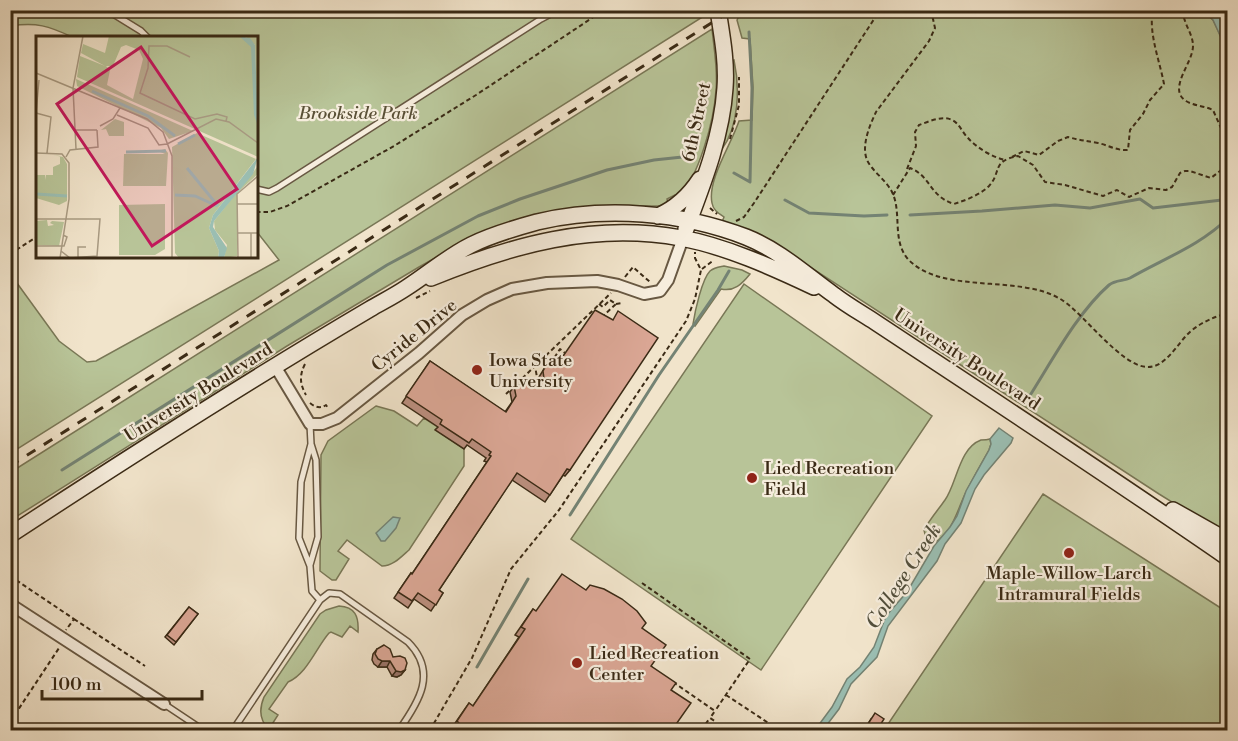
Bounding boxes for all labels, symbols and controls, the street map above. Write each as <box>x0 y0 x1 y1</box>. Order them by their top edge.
inset map <box>36 36 258 258</box>
street label: 6th Street <box>677 80 716 164</box>
park label: Brookside Park <box>297 102 418 125</box>
street label: Cyride Drive <box>367 294 462 377</box>
street label: University Boulevard <box>889 303 1045 416</box>
street label: University Boulevard <box>120 337 277 447</box>
place label: Iowa State University <box>489 349 573 393</box>
marker: Iowa State University <box>470 363 484 377</box>
place label: Lied Recreation Field <box>764 457 895 501</box>
marker: Lied Recreation Field <box>745 471 759 485</box>
water label: College Creek <box>861 519 948 634</box>
marker: Maple-Willow-Larch Intramural Fields <box>1062 546 1076 560</box>
place label: Maple-Willow-Larch Intramural Fields <box>986 562 1152 606</box>
place label: Lied Recreation Center <box>589 642 720 686</box>
marker: Lied Recreation Center <box>570 656 584 670</box>
scale bar <box>42 663 202 701</box>
text: 100 m <box>51 673 102 696</box>

